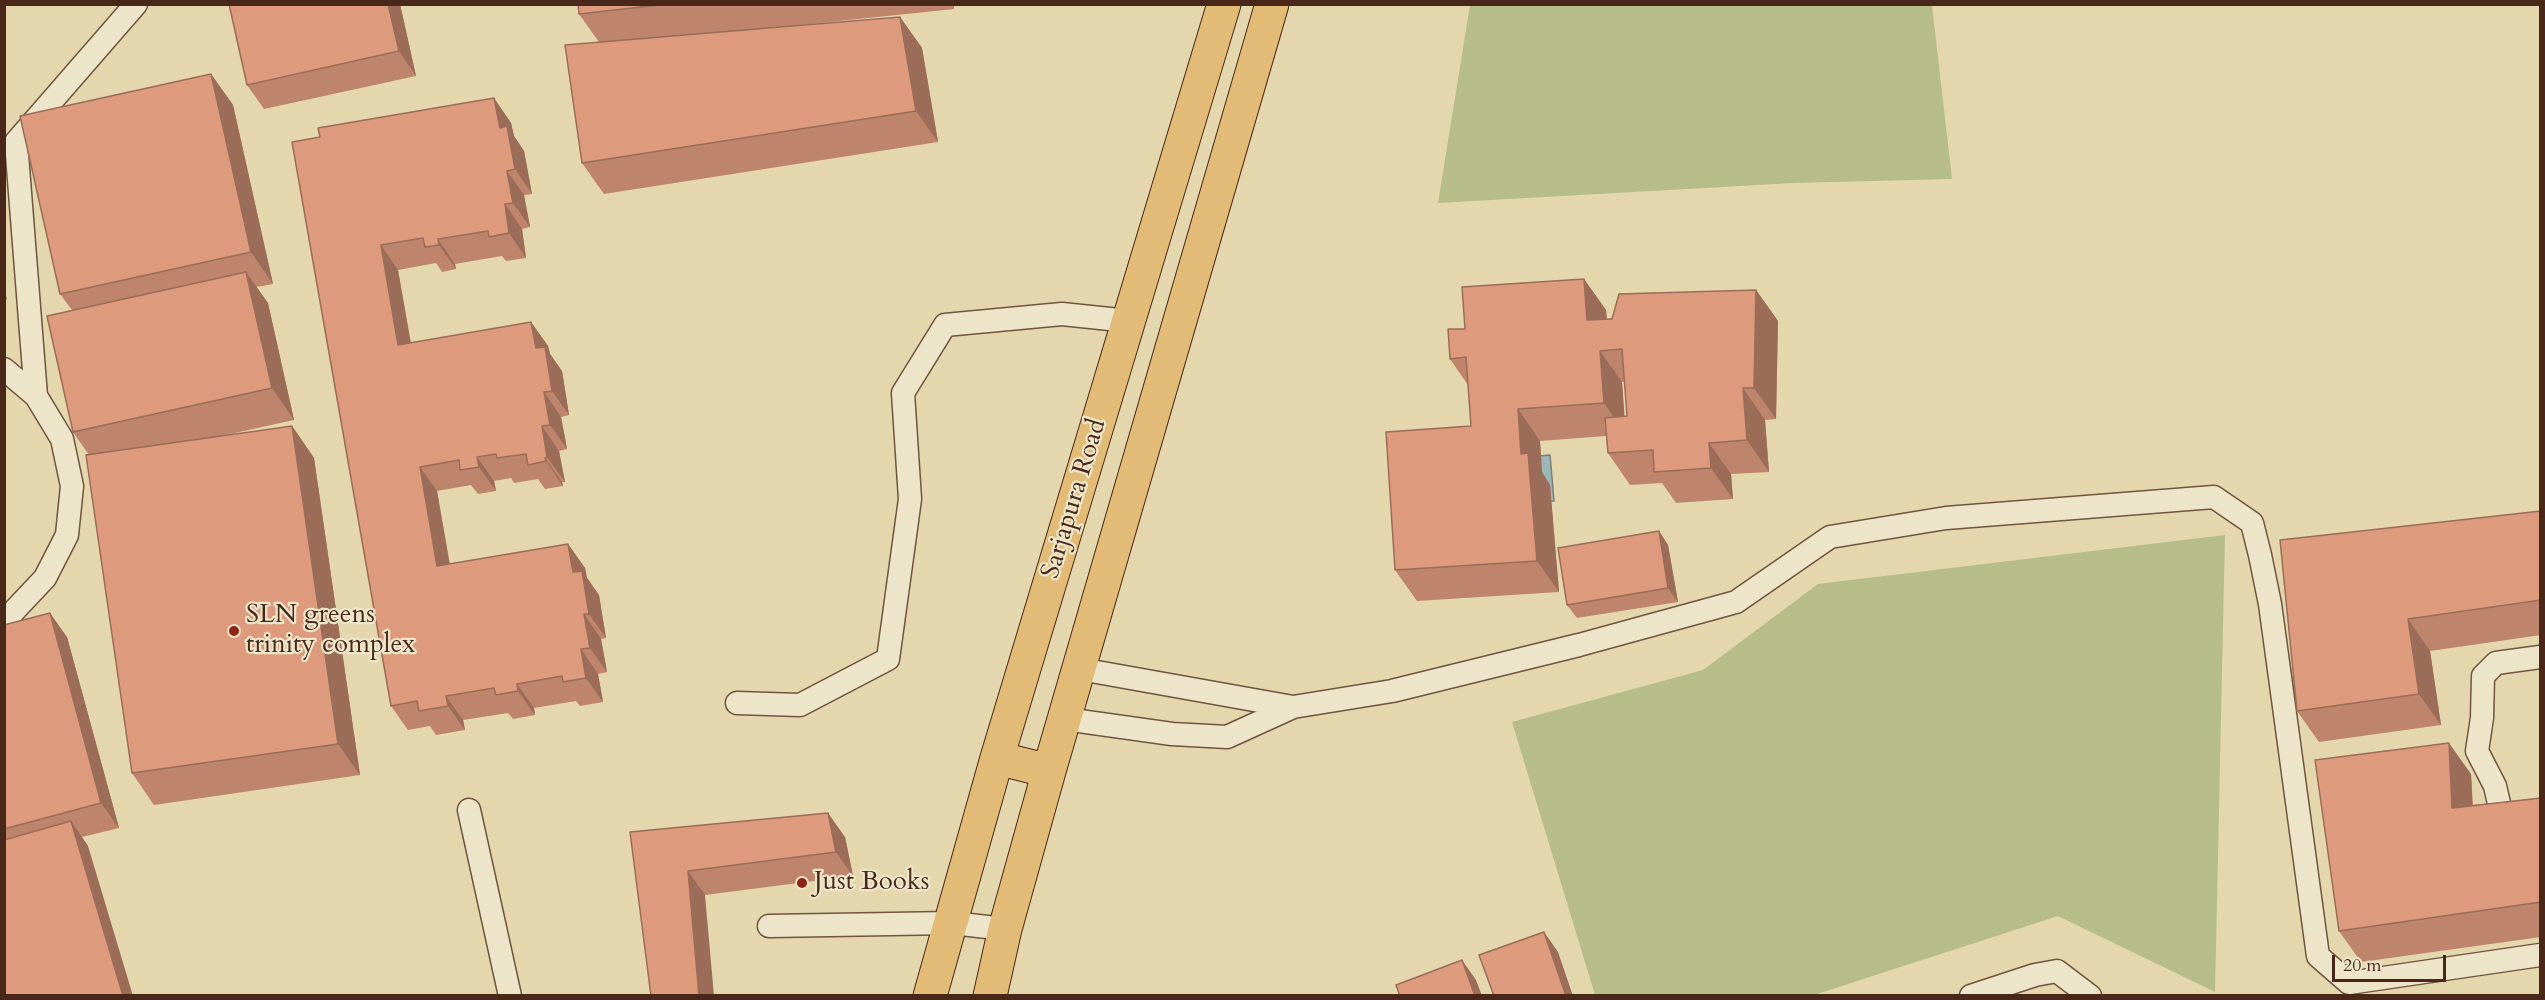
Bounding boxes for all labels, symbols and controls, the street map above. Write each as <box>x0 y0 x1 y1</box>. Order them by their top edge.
street label: Sarjapura Road <box>1036 415 1114 583</box>
place label: SLN greens trinity complex <box>246 600 415 662</box>
marker: SLN greens trinity complex <box>227 624 241 638</box>
place label: Just Books <box>814 867 929 899</box>
marker: Just Books <box>795 876 809 890</box>
scale bar <box>2335 943 2449 981</box>
text: 20 m <box>2343 953 2382 978</box>

